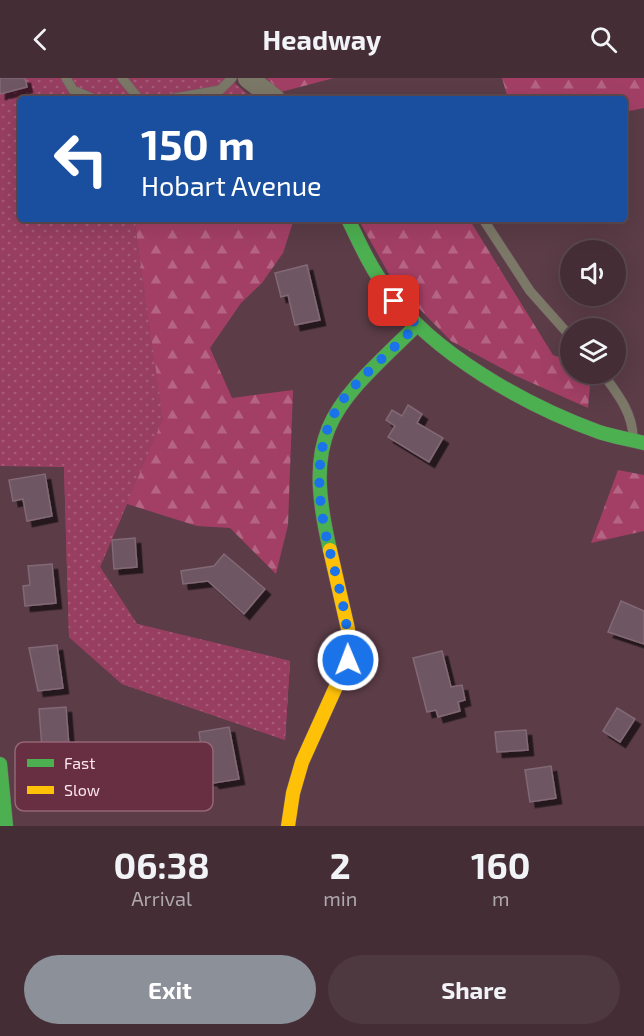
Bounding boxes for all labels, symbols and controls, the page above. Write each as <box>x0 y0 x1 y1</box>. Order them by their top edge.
icon: back <box>24 23 57 56</box>
text: Headway <box>263 23 381 55</box>
icon: search <box>587 23 620 56</box>
text: 150 m <box>141 118 255 168</box>
icon: left <box>42 120 120 198</box>
text: Hobart Avenue <box>141 169 322 201</box>
map controls <box>560 240 626 384</box>
button: sound <box>560 240 626 306</box>
pin <box>368 275 419 326</box>
icon: arrive <box>377 284 410 317</box>
button: layers <box>560 318 626 384</box>
position arrow <box>316 628 380 692</box>
legend <box>15 742 213 811</box>
text: Fast <box>64 753 95 772</box>
text: Slow <box>64 780 100 799</box>
text: 06:38 <box>114 843 210 886</box>
text: 2 <box>330 843 351 886</box>
text: 160 <box>471 843 530 886</box>
text: Arrival <box>131 886 192 910</box>
text: min <box>323 886 357 910</box>
text: m <box>492 886 509 910</box>
button: Exit <box>24 955 316 1024</box>
button: Share <box>328 955 620 1024</box>

